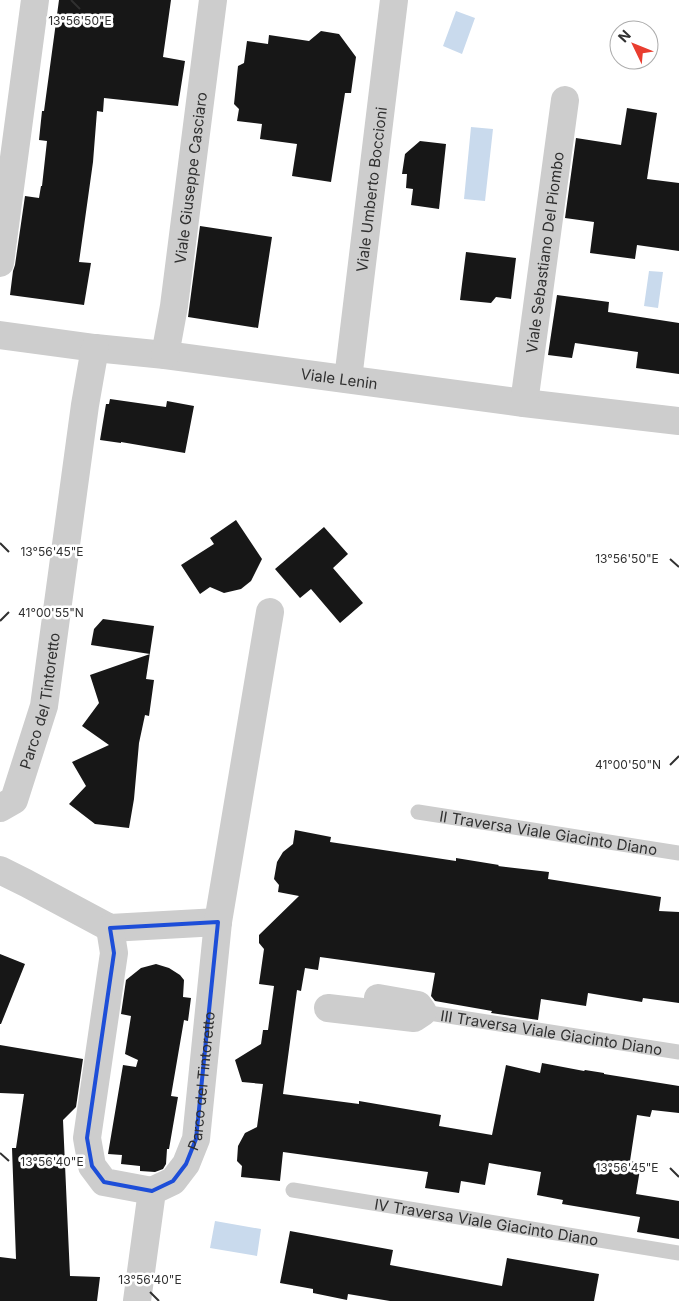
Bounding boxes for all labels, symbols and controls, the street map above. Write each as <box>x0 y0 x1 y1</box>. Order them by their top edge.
text: 13°56'50"E <box>48 13 112 28</box>
north arrow <box>609 20 659 70</box>
text: N <box>614 26 634 45</box>
street label: Viale Giuseppe Casciaro <box>170 91 211 265</box>
street label: Viale Umberto Boccioni <box>352 106 390 273</box>
street label: Viale Sebastiano Del Piombo <box>521 150 567 354</box>
street label: Viale Lenin <box>299 364 379 393</box>
text: 13°56'45"E <box>20 544 84 559</box>
text: 13°56'50"E <box>595 551 659 566</box>
text: 41°00'55"N <box>18 605 84 620</box>
street label: Parco del Tintoretto <box>15 631 63 771</box>
text: 41°00'50"N <box>595 757 661 772</box>
street label: II Traversa Viale Giacinto Diano <box>438 806 659 859</box>
street label: III Traversa Viale Giacinto Diano <box>439 1005 664 1059</box>
street label: Parco del Tintoretto <box>183 1011 218 1153</box>
text: 13°56'40"E <box>20 1154 84 1169</box>
text: 13°56'45"E <box>595 1160 659 1175</box>
street label: IV Traversa Viale Giacinto Diano <box>373 1194 600 1249</box>
text: 13°56'40"E <box>118 1272 182 1287</box>

